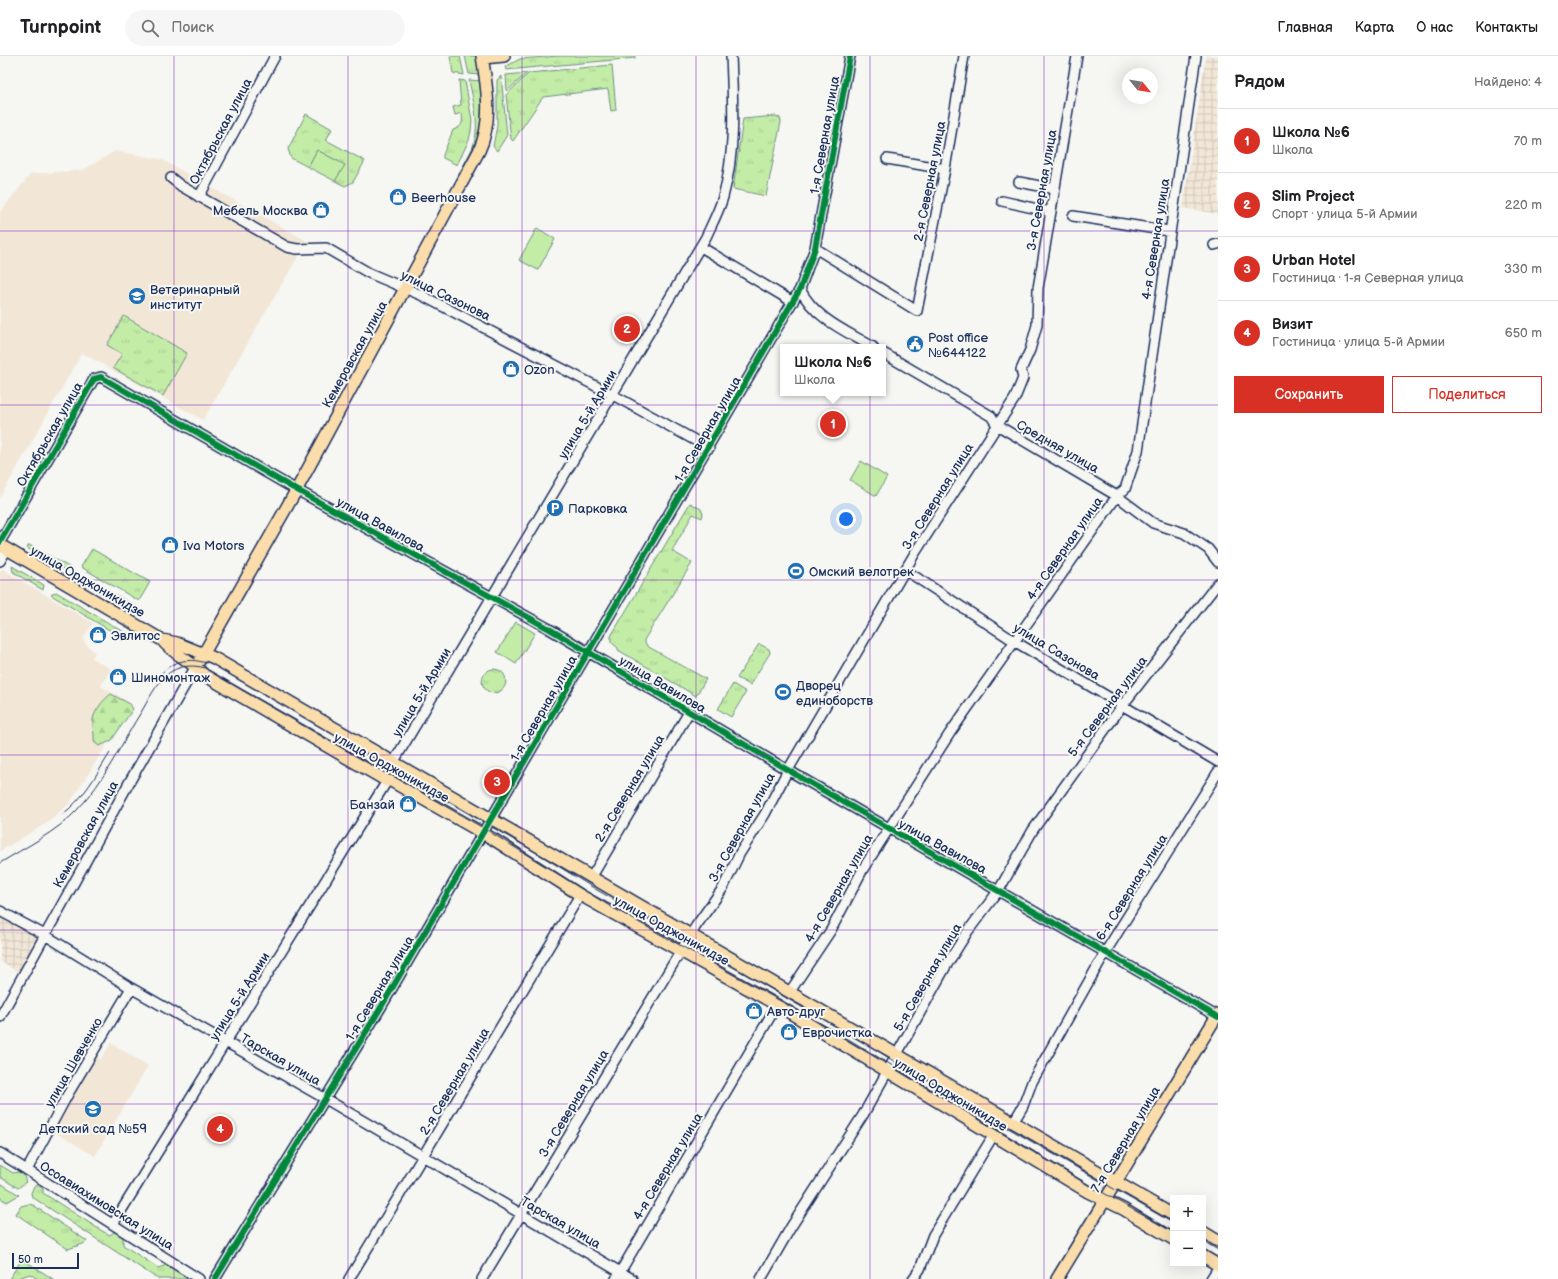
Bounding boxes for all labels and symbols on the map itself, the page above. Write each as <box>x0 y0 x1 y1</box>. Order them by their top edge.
north arrow <box>1122 68 1158 104</box>
street label: Октябрьская улица <box>186 75 256 187</box>
street label: 1-я Северная улица <box>807 75 843 195</box>
street label: 2-я Северная улица <box>910 119 950 243</box>
street label: 3-я Северная улица <box>1023 128 1061 252</box>
street label: 4-я Северная улица <box>1138 177 1174 301</box>
shop icon: Beerhouse <box>388 187 408 207</box>
place label: Beerhouse <box>411 190 476 206</box>
shop icon: Мебель Москва <box>311 200 331 220</box>
place label: Мебель Москва <box>213 203 308 219</box>
street label: улица Сазонова <box>398 267 493 325</box>
place label: Ветеринарный институт <box>150 282 240 313</box>
school or university icon: Ветеринарный институт <box>127 286 147 306</box>
street label: Кемеровская улица <box>319 298 391 411</box>
pin: 2 <box>614 314 640 344</box>
place label: Post office №644122 <box>928 330 989 361</box>
public building icon: Post office №644122 <box>905 334 925 354</box>
shop icon: Ozon <box>501 359 521 379</box>
place label: Ozon <box>524 362 554 378</box>
street label: улица 5-й Армии <box>555 367 621 462</box>
street label: 1-я Северная улица <box>671 373 745 485</box>
street label: Октябрьская улица <box>13 379 86 490</box>
pin: 1 <box>820 409 846 439</box>
street label: Средняя улица <box>1013 417 1102 477</box>
street label: 3-я Северная улица <box>899 440 977 553</box>
street label: улица Вавилова <box>334 494 428 556</box>
street label: 4-я Северная улица <box>1023 494 1107 603</box>
parking icon: Парковка <box>545 498 565 518</box>
place label: Парковка <box>568 501 628 517</box>
your location <box>836 509 856 529</box>
shop icon: Iva Motors <box>160 535 180 555</box>
place label: Iva Motors <box>183 538 245 554</box>
street label: улица Орджоникидзе <box>27 543 148 621</box>
sports icon: Омский велотрек <box>786 561 806 581</box>
place label: Омский велотрек <box>809 564 914 580</box>
street label: улица Сазонова <box>1011 620 1103 684</box>
shop icon: Эвлитос <box>88 625 108 645</box>
place label: Эвлитос <box>111 628 161 644</box>
street label: улица 5-й Армии <box>389 645 455 740</box>
street label: 1-я Северная улица <box>507 652 581 764</box>
street label: улица Вавилова <box>616 653 709 717</box>
street label: 5-я Северная улица <box>1065 653 1151 760</box>
shop icon: Шиномонтаж <box>108 667 128 687</box>
place label: Шиномонтаж <box>131 670 211 686</box>
place label: Дворец единоборств <box>796 678 873 709</box>
sports icon: Дворец единоборств <box>773 682 793 702</box>
street label: улица Орджоникидзе <box>331 729 452 806</box>
street label: 2-я Северная улица <box>592 732 668 845</box>
pin: 3 <box>484 767 510 797</box>
street label: 3-я Северная улица <box>705 770 779 885</box>
street label: Кемеровская улица <box>50 778 122 891</box>
shop icon: Банзай <box>398 794 418 814</box>
place label: Банзай <box>350 797 395 813</box>
street label: улица Вавилова <box>896 816 990 878</box>
street label: 4-я Северная улица <box>801 831 877 946</box>
street label: 6-я Северная улица <box>1093 831 1171 944</box>
street label: улица Орджоникидзе <box>611 892 732 969</box>
street label: 5-я Северная улица <box>890 920 965 1034</box>
street label: 1-я Северная улица <box>342 933 418 1044</box>
street label: улица 5-й Армии <box>206 950 273 1044</box>
shop icon: Авто-друг <box>744 1001 764 1021</box>
place label: Авто-друг <box>766 1004 825 1020</box>
street label: улица Шевченко <box>42 1015 106 1110</box>
shop icon: Еврочистка <box>779 1022 799 1042</box>
street label: 2-я Северная улица <box>417 1025 493 1138</box>
place label: Еврочистка <box>802 1025 872 1041</box>
street label: Тарская улица <box>238 1030 324 1089</box>
street label: 3-я Северная улица <box>535 1047 612 1160</box>
street label: улица Орджоникидзе <box>891 1055 1010 1135</box>
street label: 7-я Северная улица <box>1088 1083 1164 1196</box>
school or university icon: Детский сад №59 <box>83 1099 103 1119</box>
street label: 4-я Северная улица <box>629 1110 706 1223</box>
pin: 4 <box>207 1114 233 1144</box>
place label: Детский сад №59 <box>39 1121 147 1137</box>
street label: Осоавиахимовская улица <box>37 1158 177 1254</box>
street label: Тарская улица <box>518 1193 604 1252</box>
scale bar <box>12 1251 79 1270</box>

